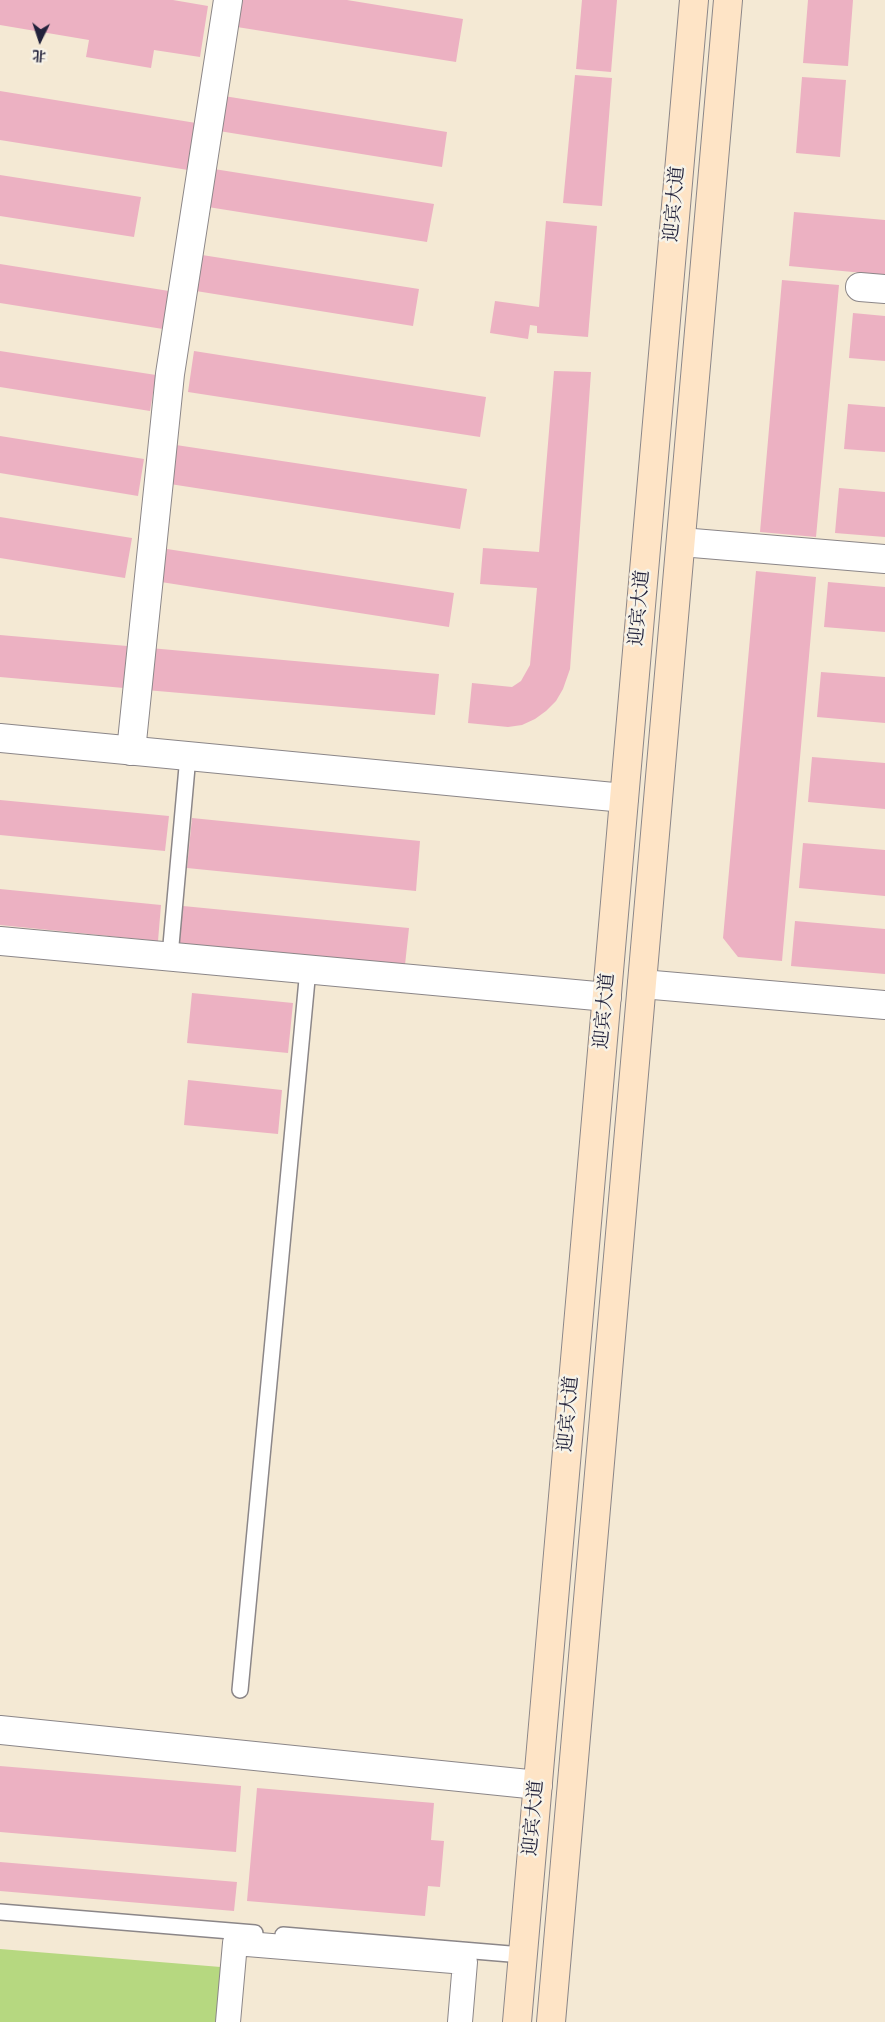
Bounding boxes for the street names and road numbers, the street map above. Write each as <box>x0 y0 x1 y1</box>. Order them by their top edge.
street label: 迎宾大道 <box>661 165 691 243</box>
street label: 迎宾大道 <box>626 569 656 647</box>
street label: 迎宾大道 <box>591 972 621 1050</box>
street label: 迎宾大道 <box>555 1375 585 1453</box>
street label: 迎宾大道 <box>520 1779 550 1857</box>

